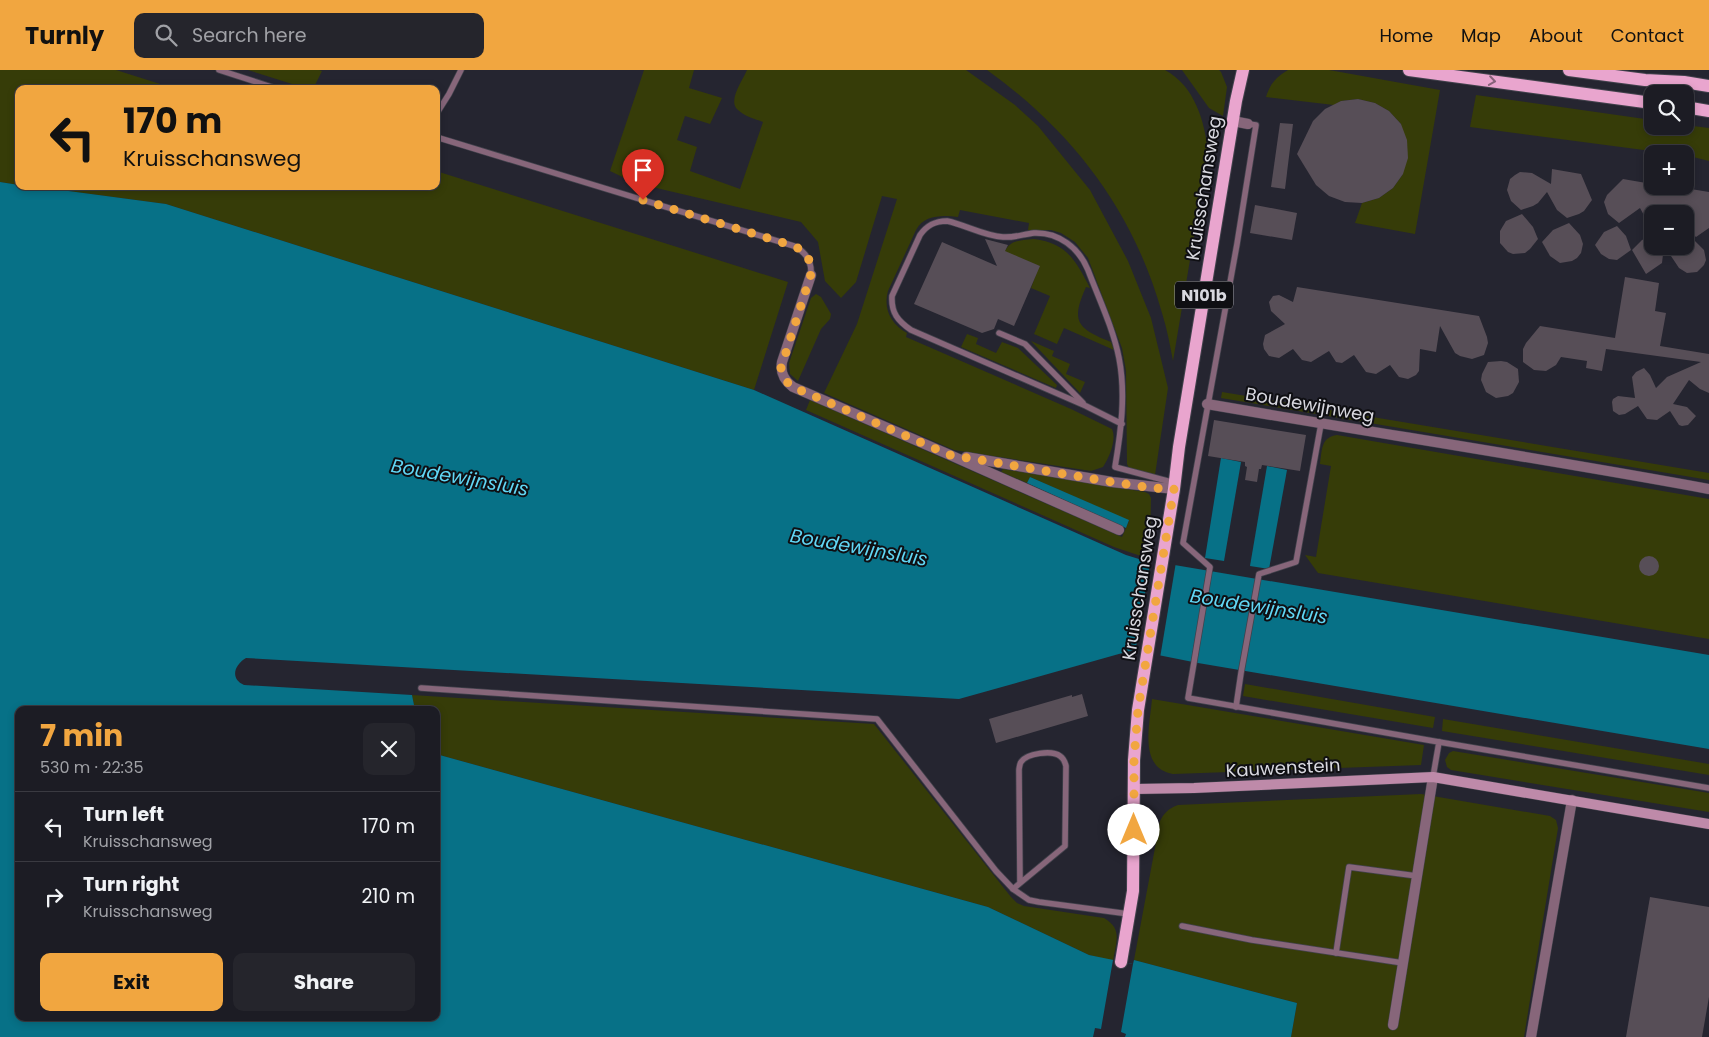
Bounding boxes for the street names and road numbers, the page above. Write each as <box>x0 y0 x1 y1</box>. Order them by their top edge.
street label: Kruisschansweg <box>1180 114 1227 262</box>
road number: N101b <box>1175 282 1233 308</box>
street label: Boudewijnweg <box>1244 381 1377 428</box>
street label: Kruisschansweg <box>1116 514 1163 662</box>
street label: Kauwenstein <box>1225 752 1341 783</box>

